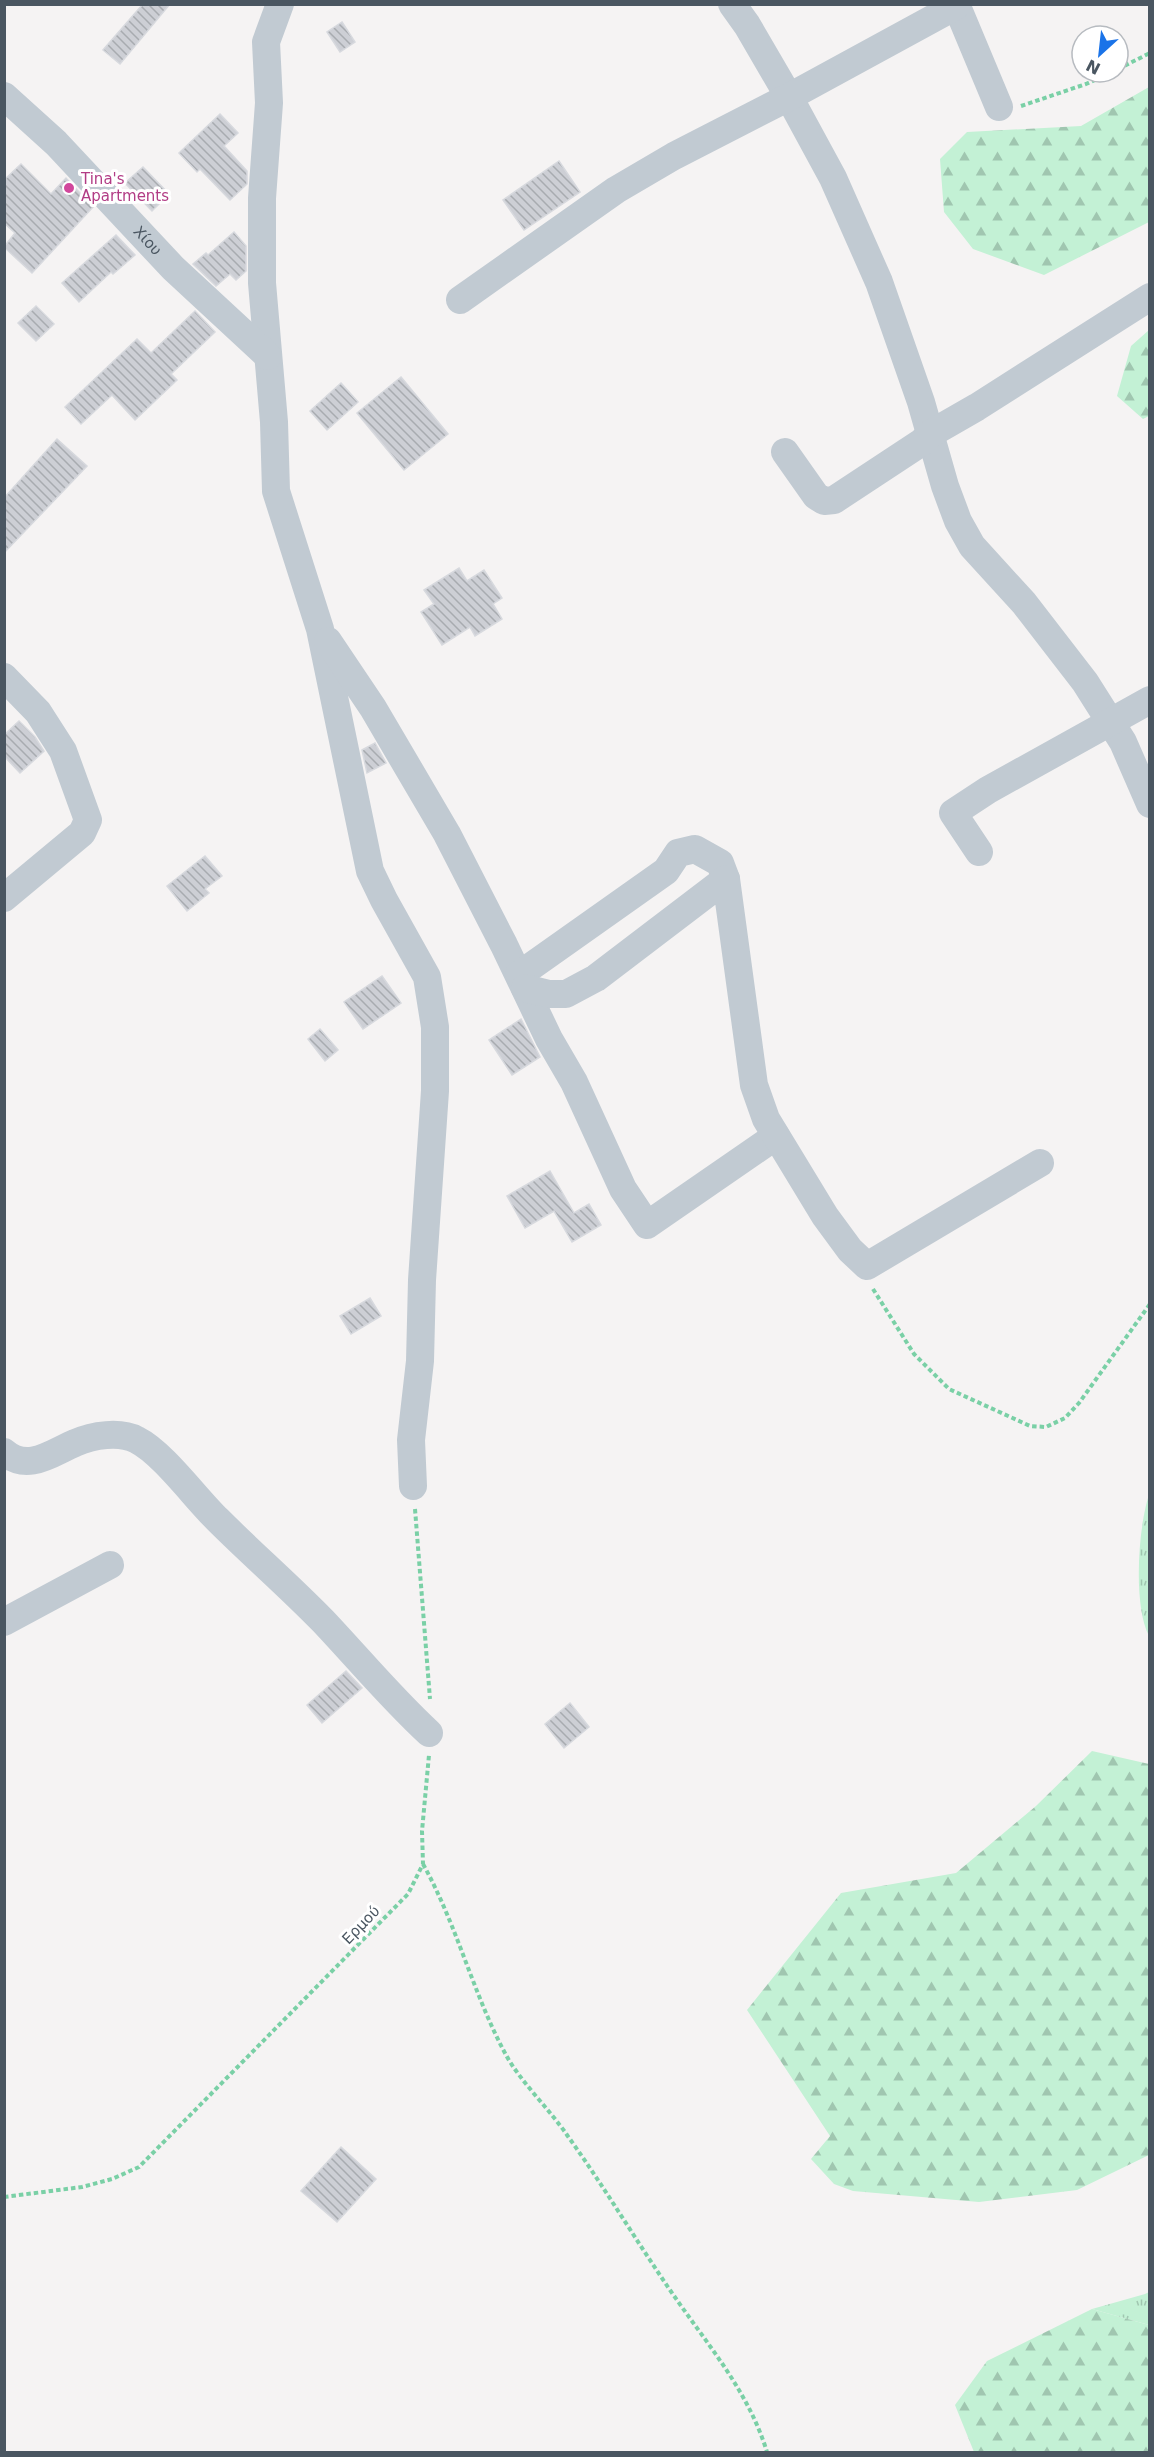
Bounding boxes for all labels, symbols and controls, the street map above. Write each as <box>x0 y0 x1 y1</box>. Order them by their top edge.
north arrow <box>1070 24 1130 84</box>
text: N <box>1083 55 1104 78</box>
place label: Tina's Apartments <box>80 170 169 205</box>
marker: Tina's Apartments <box>62 181 76 195</box>
street label: Χίου <box>130 222 165 259</box>
street label: Ερμού <box>338 1902 384 1948</box>

